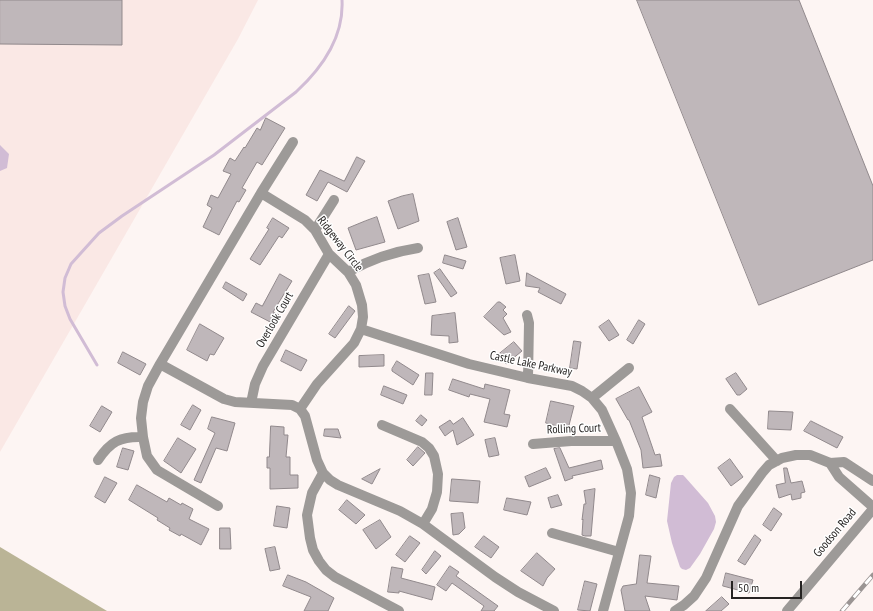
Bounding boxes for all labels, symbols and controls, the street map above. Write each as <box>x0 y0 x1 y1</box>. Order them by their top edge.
street label: Ridgeway Circle <box>314 214 366 274</box>
street label: Overlook Court <box>253 289 297 351</box>
street label: Castle Lake Parkway <box>489 348 573 380</box>
street label: Rolling Court <box>547 421 601 437</box>
street label: Goodson Road <box>811 506 859 560</box>
scale bar <box>733 573 804 599</box>
text: 50 m <box>738 580 759 595</box>

